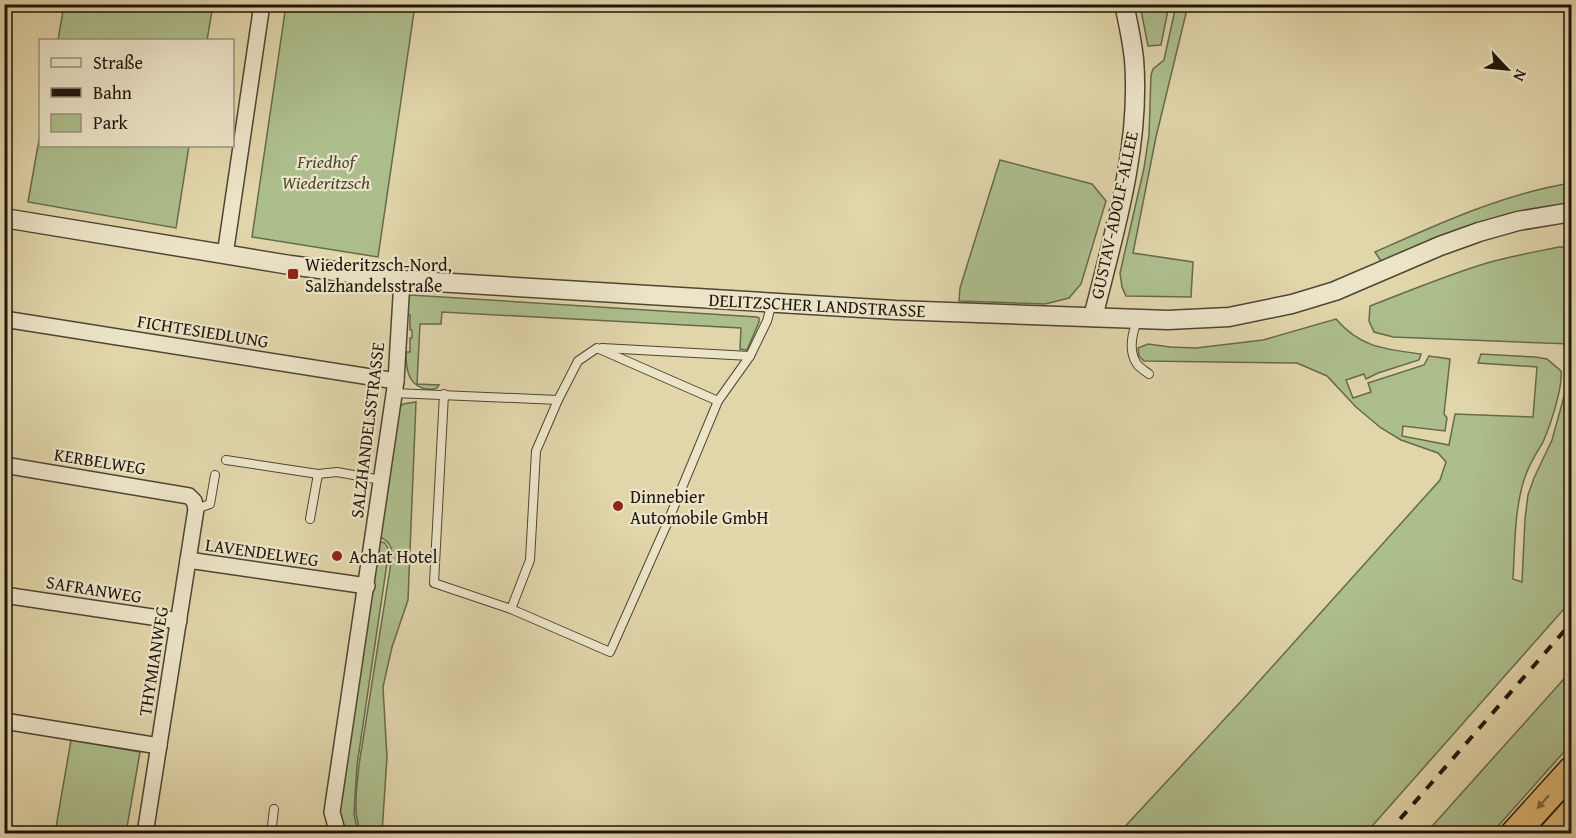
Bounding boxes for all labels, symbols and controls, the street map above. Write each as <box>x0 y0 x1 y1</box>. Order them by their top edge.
legend <box>39 39 234 147</box>
north arrow <box>1477 39 1537 99</box>
text: Straße <box>93 49 143 76</box>
text: N <box>1507 66 1534 86</box>
text: Bahn <box>93 79 132 106</box>
text: Park <box>93 109 129 136</box>
street label: GUSTAV-ADOLF-ALLEE <box>1083 129 1145 301</box>
park label: Friedhof Wiederitzsch <box>282 148 370 196</box>
place label: Wiederitzsch-Nord, Salzhandelsstraße <box>305 251 452 299</box>
marker: Wiederitzsch-Nord, Salzhandelsstraße <box>286 267 300 281</box>
street label: DELITZSCHER LANDSTRASSE <box>708 286 926 324</box>
street label: FICHTESIEDLUNG <box>135 307 271 355</box>
street label: SALZHANDELSSTRASSE <box>343 340 391 520</box>
street label: KERBELWEG <box>52 440 148 482</box>
place label: Dinnebier Automobile GmbH <box>630 483 769 531</box>
marker: Dinnebier Automobile GmbH <box>611 499 625 513</box>
street label: LAVENDELWEG <box>204 531 321 573</box>
place label: Achat Hotel <box>349 543 438 570</box>
marker: Achat Hotel <box>330 549 344 563</box>
street label: SAFRANWEG <box>44 568 144 610</box>
street label: THYMIANWEG <box>131 604 175 718</box>
one-way arrow <box>1536 794 1550 809</box>

